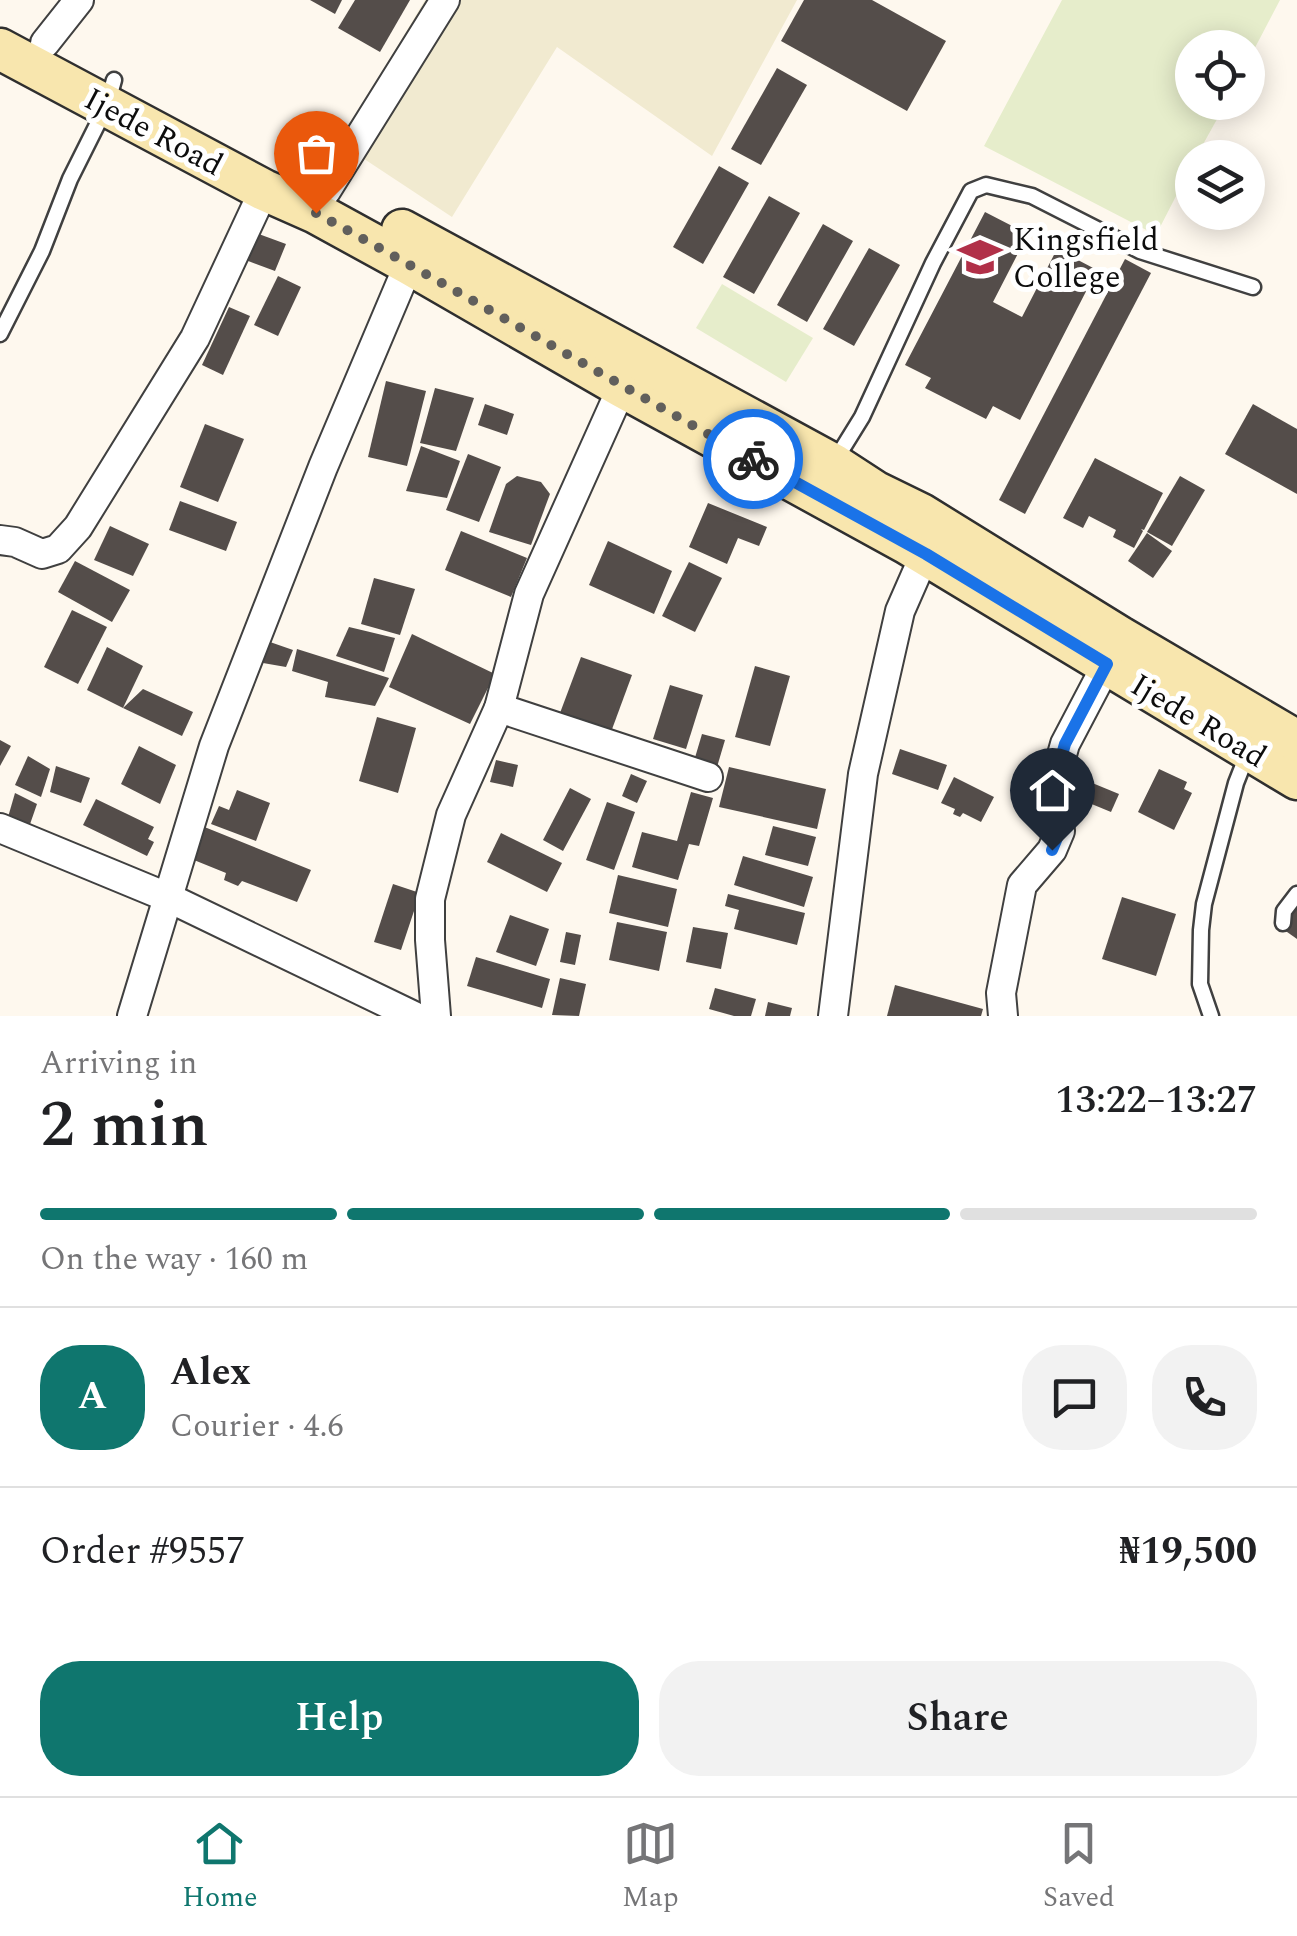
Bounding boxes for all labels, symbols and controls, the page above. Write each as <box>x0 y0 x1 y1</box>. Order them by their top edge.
map controls <box>1175 30 1265 230</box>
button: locate <box>1175 30 1265 120</box>
street label: Ijede Road <box>75 75 232 190</box>
pin <box>274 111 359 214</box>
icon: bag <box>289 126 344 181</box>
button: layers <box>1175 140 1265 230</box>
place label: Kingsfield College <box>1013 216 1159 302</box>
school or university icon: Kingsfield College <box>956 233 1004 281</box>
courier <box>703 409 803 509</box>
icon: bike <box>726 432 781 487</box>
street label: Ijede Road <box>1121 661 1276 781</box>
pin <box>1010 748 1095 851</box>
icon: home <box>1025 763 1080 818</box>
text: Arriving in <box>40 1039 197 1088</box>
text: 13:22–13:27 <box>1055 1072 1257 1130</box>
text: 2 min <box>40 1076 209 1175</box>
text: On the way · 160 m <box>40 1235 308 1284</box>
text: Alex <box>170 1344 251 1402</box>
button: chat <box>1022 1345 1127 1450</box>
button: phone <box>1152 1345 1257 1450</box>
text: A <box>78 1368 107 1426</box>
text: Courier · 4.6 <box>170 1402 343 1451</box>
text: Order #9557 <box>40 1523 245 1581</box>
text: ₦19,500 <box>1119 1523 1257 1581</box>
button: Help <box>40 1661 639 1776</box>
button: Share <box>659 1661 1257 1776</box>
tab: Home <box>182 1816 258 1919</box>
tab: Map <box>622 1816 679 1919</box>
tab: Saved <box>1043 1816 1115 1919</box>

